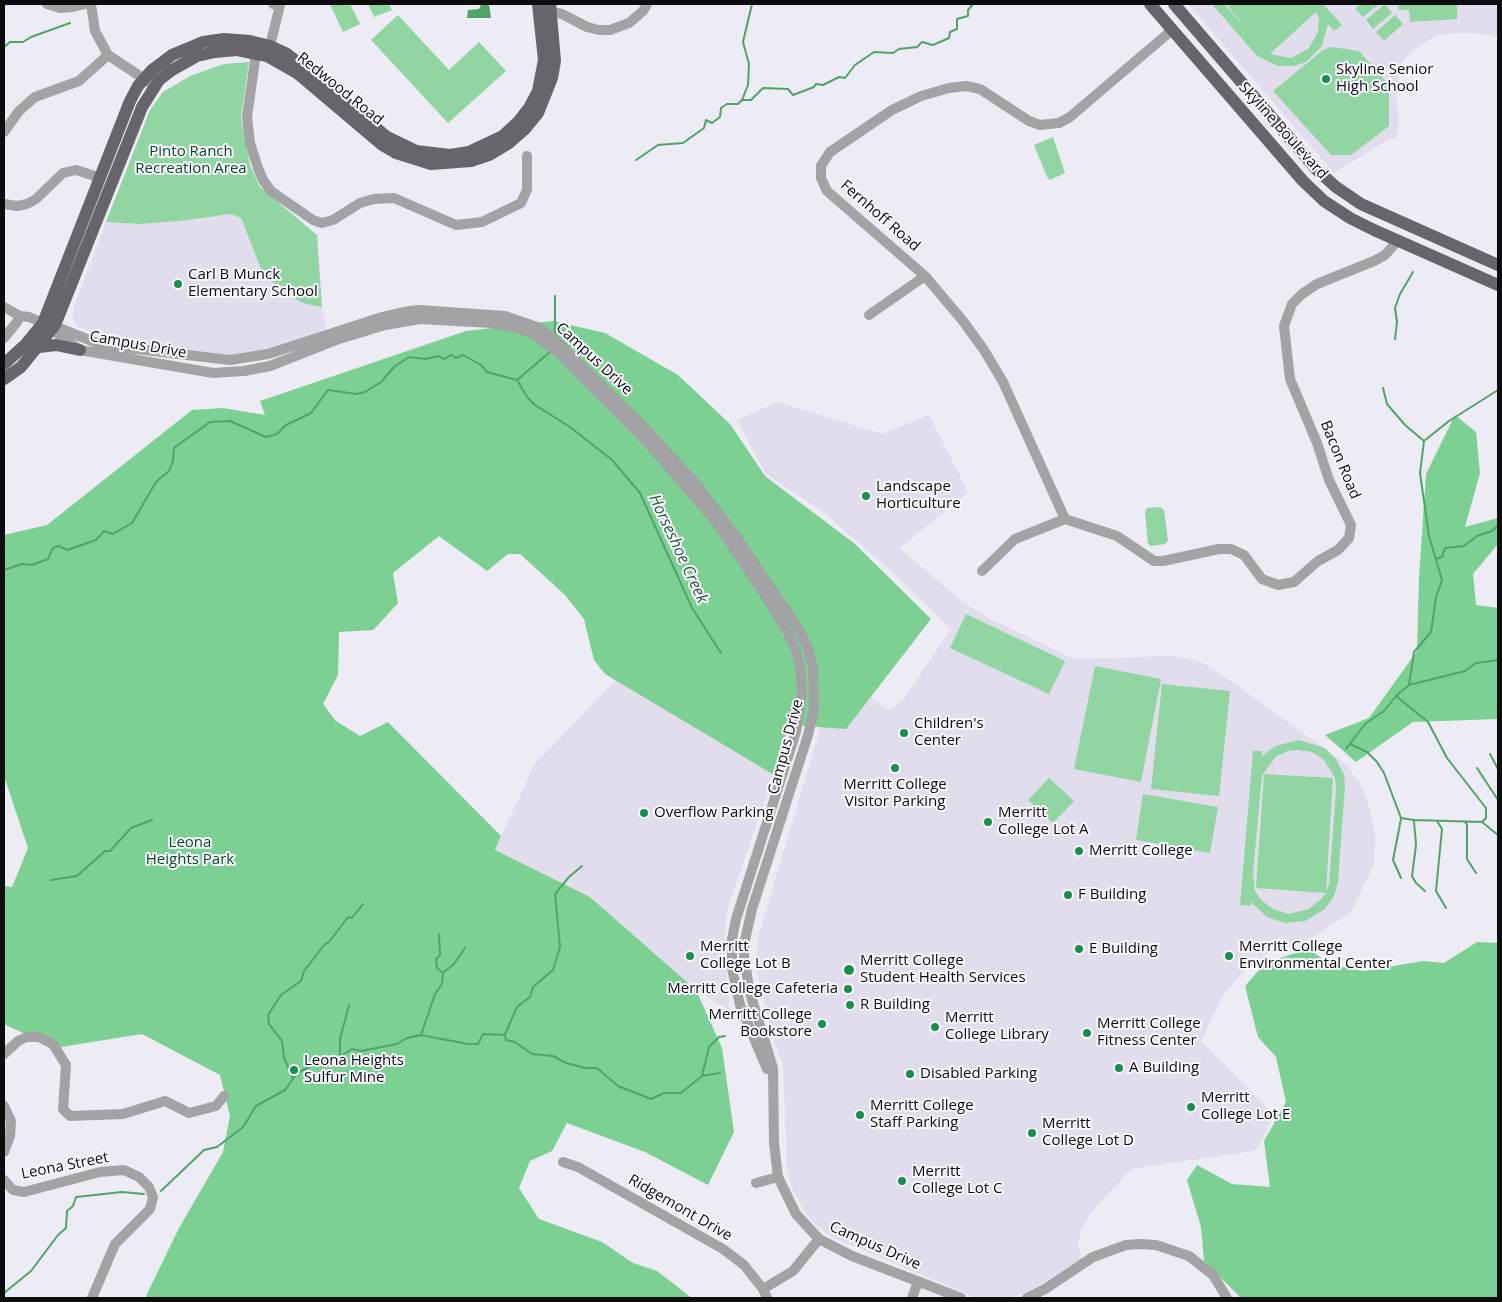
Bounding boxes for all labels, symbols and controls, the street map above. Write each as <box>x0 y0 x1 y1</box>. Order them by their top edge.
street label: Redwood Road <box>293 49 387 129</box>
place label: Skyline Senior High School <box>1336 61 1434 96</box>
marker: Skyline Senior High School <box>1320 73 1332 85</box>
street label: Skyline Boulevard <box>1235 79 1331 183</box>
park label: Pinto Ranch Recreation Area <box>135 143 247 178</box>
street label: Fernhoff Road <box>837 177 923 255</box>
place label: Carl B Munck Elementary School <box>188 266 318 301</box>
marker: Carl B Munck Elementary School <box>172 278 184 290</box>
street label: Campus Drive <box>552 319 636 399</box>
street label: Campus Drive <box>88 328 188 362</box>
street label: Bacon Road <box>1316 418 1364 502</box>
place label: Landscape Horticulture <box>876 478 961 513</box>
marker: Landscape Horticulture <box>860 490 872 502</box>
water label: Horseshoe Creek <box>644 492 712 606</box>
street label: Campus Drive <box>765 697 807 797</box>
place label: Children's Center <box>914 715 984 750</box>
marker: Children's Center <box>898 727 910 739</box>
marker: Merritt College Visitor Parking <box>889 762 901 774</box>
place label: Merritt College Visitor Parking <box>843 776 947 811</box>
place label: Overflow Parking <box>654 804 774 822</box>
place label: Merritt College Lot A <box>998 804 1089 839</box>
marker: Overflow Parking <box>638 807 650 819</box>
marker: Merritt College Lot A <box>982 816 994 828</box>
park label: Leona Heights Park <box>146 834 234 869</box>
place label: Merritt College <box>1089 842 1193 860</box>
marker: Merritt College <box>1073 845 1085 857</box>
place label: F Building <box>1078 886 1146 904</box>
marker: F Building <box>1062 889 1074 901</box>
place label: Merritt College Lot B <box>700 938 791 973</box>
place label: Merritt College Environmental Center <box>1239 938 1392 973</box>
place label: E Building <box>1089 940 1158 958</box>
marker: E Building <box>1073 943 1085 955</box>
marker: Merritt College Lot B <box>684 950 696 962</box>
marker: Merritt College Environmental Center <box>1223 950 1235 962</box>
place label: Merritt College Student Health Services <box>860 952 1026 987</box>
marker: Merritt College Student Health Services <box>842 963 856 977</box>
place label: Merritt College Cafeteria <box>667 980 838 998</box>
marker: Merritt College Cafeteria <box>842 983 854 995</box>
place label: R Building <box>860 996 930 1014</box>
marker: R Building <box>844 999 856 1011</box>
place label: Merritt College Bookstore <box>708 1006 812 1041</box>
place label: Merritt College Library <box>945 1009 1049 1044</box>
place label: Merritt College Fitness Center <box>1097 1015 1201 1050</box>
marker: Merritt College Bookstore <box>816 1018 828 1030</box>
marker: Merritt College Library <box>929 1021 941 1033</box>
marker: Merritt College Fitness Center <box>1081 1027 1093 1039</box>
place label: Leona Heights Sulfur Mine <box>304 1052 404 1087</box>
place label: A Building <box>1129 1059 1199 1077</box>
marker: A Building <box>1113 1062 1125 1074</box>
marker: Leona Heights Sulfur Mine <box>288 1064 300 1076</box>
place label: Disabled Parking <box>920 1065 1037 1083</box>
marker: Disabled Parking <box>904 1068 916 1080</box>
place label: Merritt College Lot E <box>1201 1089 1290 1124</box>
place label: Merritt College Staff Parking <box>870 1097 974 1132</box>
marker: Merritt College Lot E <box>1185 1101 1197 1113</box>
marker: Merritt College Staff Parking <box>854 1109 866 1121</box>
place label: Merritt College Lot D <box>1042 1115 1134 1150</box>
marker: Merritt College Lot D <box>1026 1127 1038 1139</box>
street label: Leona Street <box>20 1149 110 1183</box>
place label: Merritt College Lot C <box>912 1163 1002 1198</box>
street label: Ridgemont Drive <box>625 1171 735 1245</box>
marker: Merritt College Lot C <box>896 1175 908 1187</box>
street label: Campus Drive <box>827 1218 923 1274</box>

